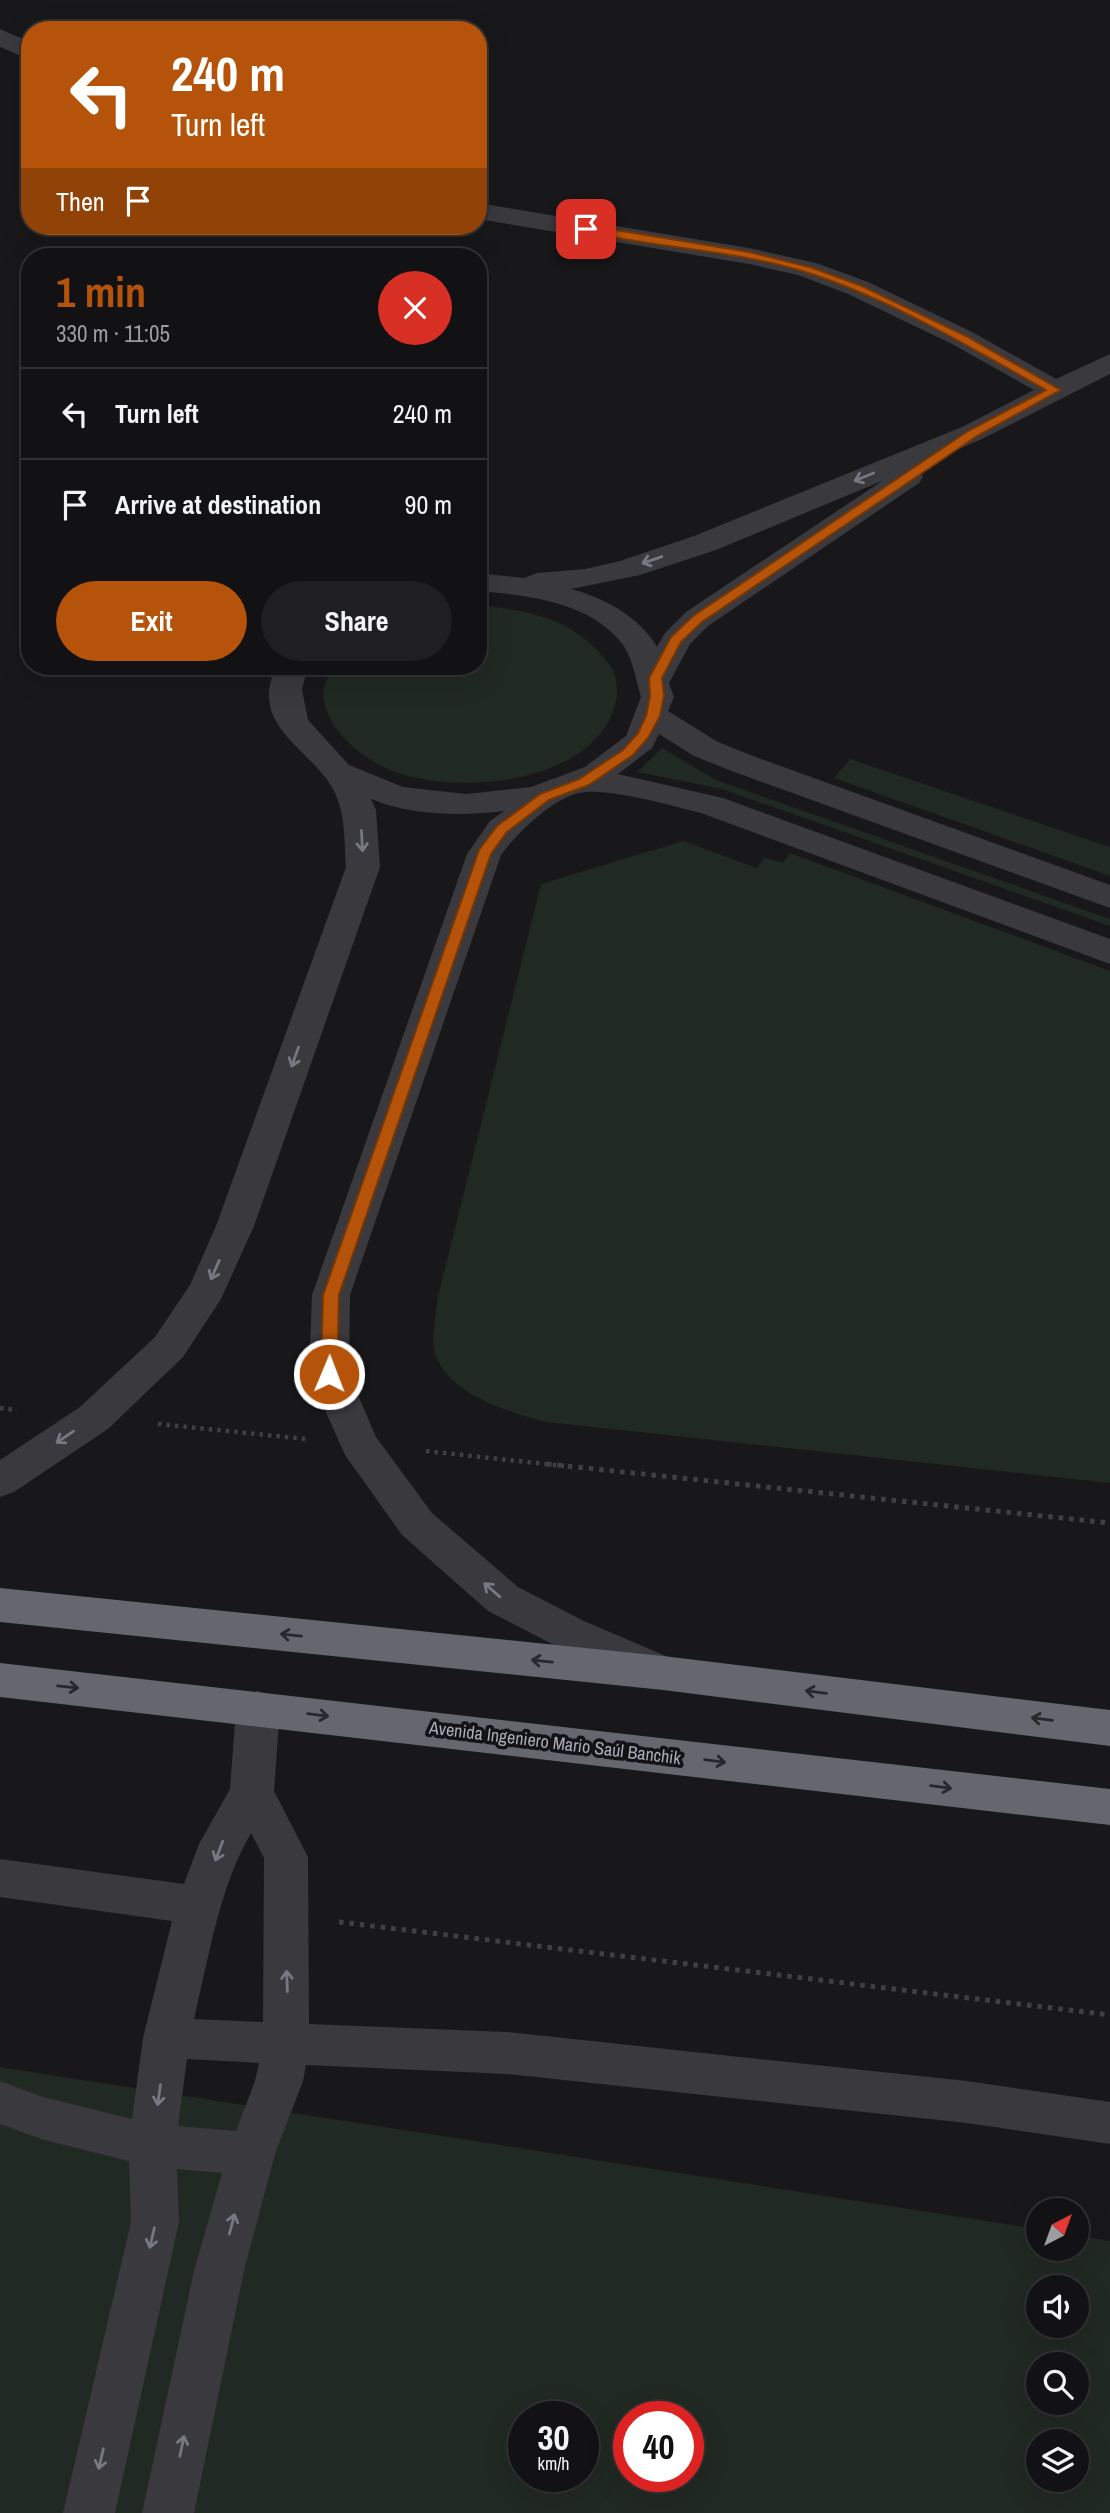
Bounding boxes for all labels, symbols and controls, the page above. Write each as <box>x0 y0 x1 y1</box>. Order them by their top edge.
text: 240 m <box>171 40 285 106</box>
icon: left <box>56 49 147 140</box>
text: Turn left <box>171 103 265 146</box>
icon: arrive <box>119 182 157 220</box>
text: Then <box>56 184 105 219</box>
pin <box>556 199 616 259</box>
icon: arrive <box>567 210 605 248</box>
text: 1 min <box>56 264 146 320</box>
button: close <box>378 271 452 345</box>
text: 330 m · 11:05 <box>56 318 170 349</box>
icon: left <box>56 395 94 433</box>
text: Turn left <box>115 396 199 431</box>
text: 240 m <box>393 396 452 431</box>
one-way arrow <box>854 472 875 485</box>
icon: arrive <box>56 486 94 524</box>
text: Arrive at destination <box>115 487 321 522</box>
text: 90 m <box>405 487 452 522</box>
one-way arrow <box>642 555 664 567</box>
button: Exit <box>56 581 247 661</box>
button: Share <box>261 581 452 661</box>
one-way arrow <box>356 830 369 852</box>
one-way arrow <box>288 1046 300 1068</box>
one-way arrow <box>208 1259 221 1280</box>
position arrow <box>292 1337 366 1411</box>
one-way arrow <box>56 1430 76 1444</box>
one-way arrow <box>483 1582 501 1598</box>
one-way arrow <box>280 1628 303 1641</box>
one-way arrow <box>531 1654 554 1667</box>
one-way arrow <box>56 1681 79 1694</box>
one-way arrow <box>806 1685 828 1698</box>
one-way arrow <box>306 1709 329 1722</box>
one-way arrow <box>1031 1713 1054 1726</box>
street label: Avenida Ingeniero Mario Saúl Banchik <box>427 1715 683 1770</box>
one-way arrow <box>703 1755 725 1768</box>
one-way arrow <box>929 1781 951 1794</box>
one-way arrow <box>211 1840 224 1862</box>
one-way arrow <box>281 1970 294 1993</box>
one-way arrow <box>152 2083 165 2106</box>
north arrow <box>1026 2198 1088 2261</box>
map controls <box>1026 2198 1089 2492</box>
one-way arrow <box>226 2213 239 2236</box>
one-way arrow <box>144 2226 158 2249</box>
button: sound <box>1026 2275 1089 2338</box>
button: search <box>1026 2352 1089 2415</box>
speed limit sign: 40 <box>613 2401 704 2492</box>
text: 30 <box>538 2414 569 2461</box>
button: layers <box>1026 2429 1089 2492</box>
one-way arrow <box>176 2435 190 2458</box>
one-way arrow <box>94 2448 107 2470</box>
text: km/h <box>538 2451 570 2476</box>

